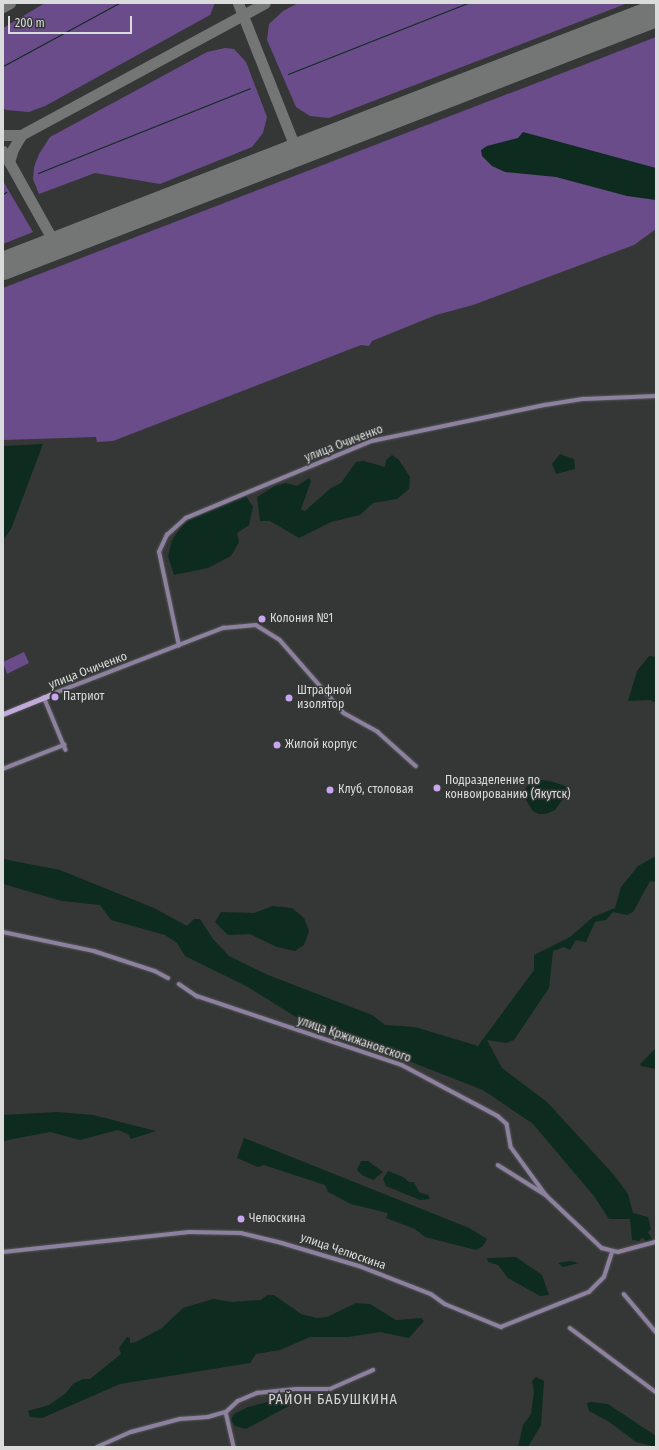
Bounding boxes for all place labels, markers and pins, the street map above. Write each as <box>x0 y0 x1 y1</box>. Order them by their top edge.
place label: Колония №1 <box>270 612 333 626</box>
marker: Колония №1 <box>257 614 267 624</box>
place label: Штрафной изолятор <box>297 684 352 712</box>
place label: Патриот <box>63 690 104 704</box>
marker: Патриот <box>50 692 60 702</box>
marker: Штрафной изолятор <box>284 693 294 703</box>
place label: Жилой корпус <box>285 738 357 752</box>
marker: Жилой корпус <box>272 740 282 750</box>
place label: Подразделение по конвоированию (Якутск) <box>445 774 571 802</box>
place label: Клуб, столовая <box>338 783 413 797</box>
marker: Подразделение по конвоированию (Якутск) <box>432 783 442 793</box>
marker: Клуб, столовая <box>325 785 335 795</box>
place label: Челюскина <box>249 1212 306 1226</box>
marker: Челюскина <box>236 1214 246 1224</box>

